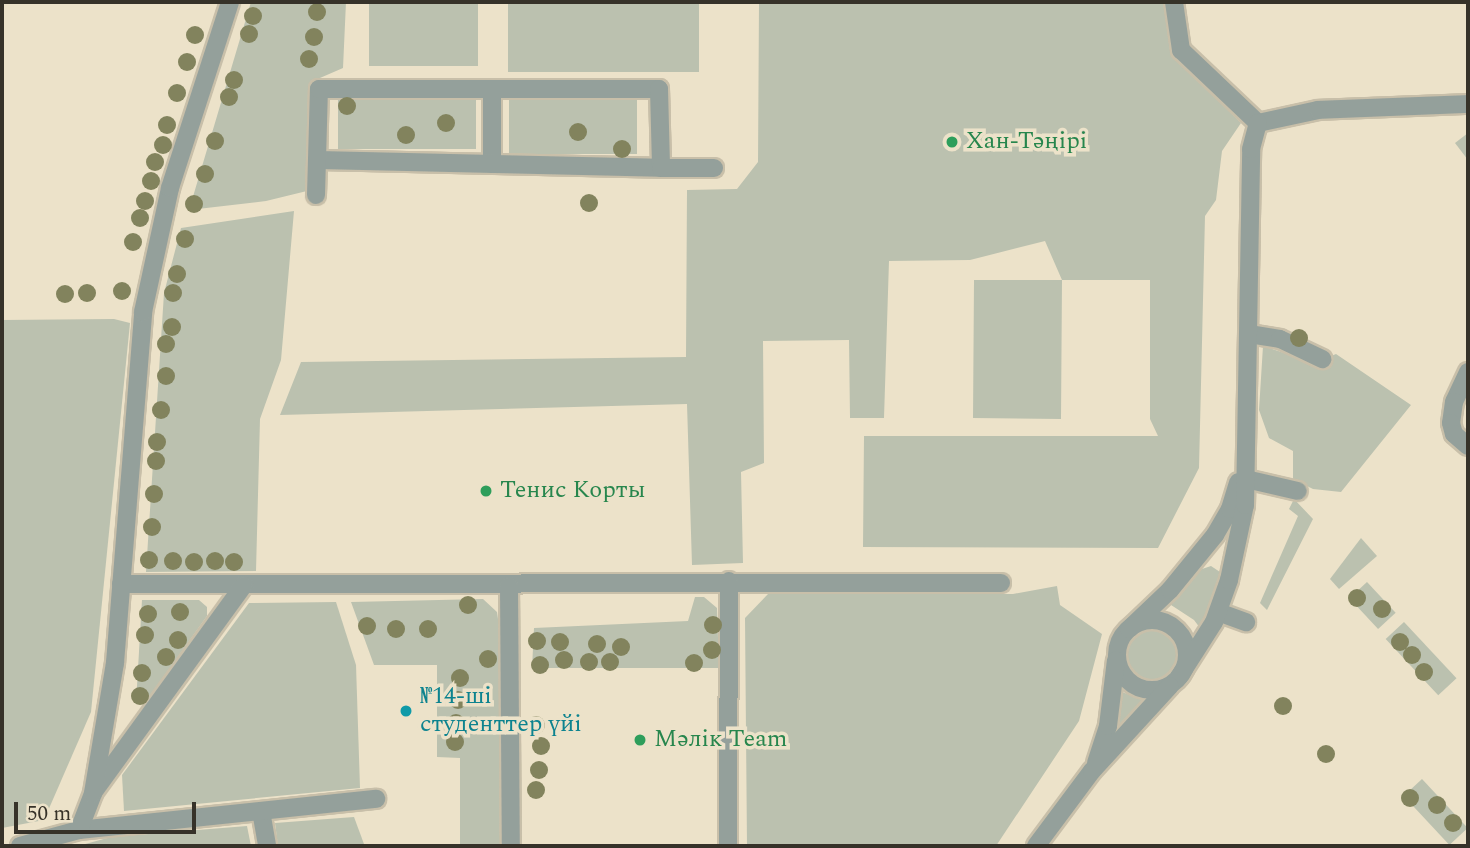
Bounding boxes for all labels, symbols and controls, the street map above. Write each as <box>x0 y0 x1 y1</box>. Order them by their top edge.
place label: Хан-Тәңірі <box>966 128 1087 156</box>
marker: Хан-Тәңірі <box>944 134 960 150</box>
place label: Тенис Корты <box>500 477 645 505</box>
marker: Тенис Корты <box>478 483 494 499</box>
place label: №14-ші студенттер үйі <box>420 683 582 739</box>
marker: №14-ші студенттер үйі <box>398 703 414 719</box>
place label: Мәлік Team <box>654 726 788 754</box>
marker: Мәлік Team <box>632 732 648 748</box>
scale bar <box>18 788 200 832</box>
text: 50 m <box>27 798 71 830</box>

